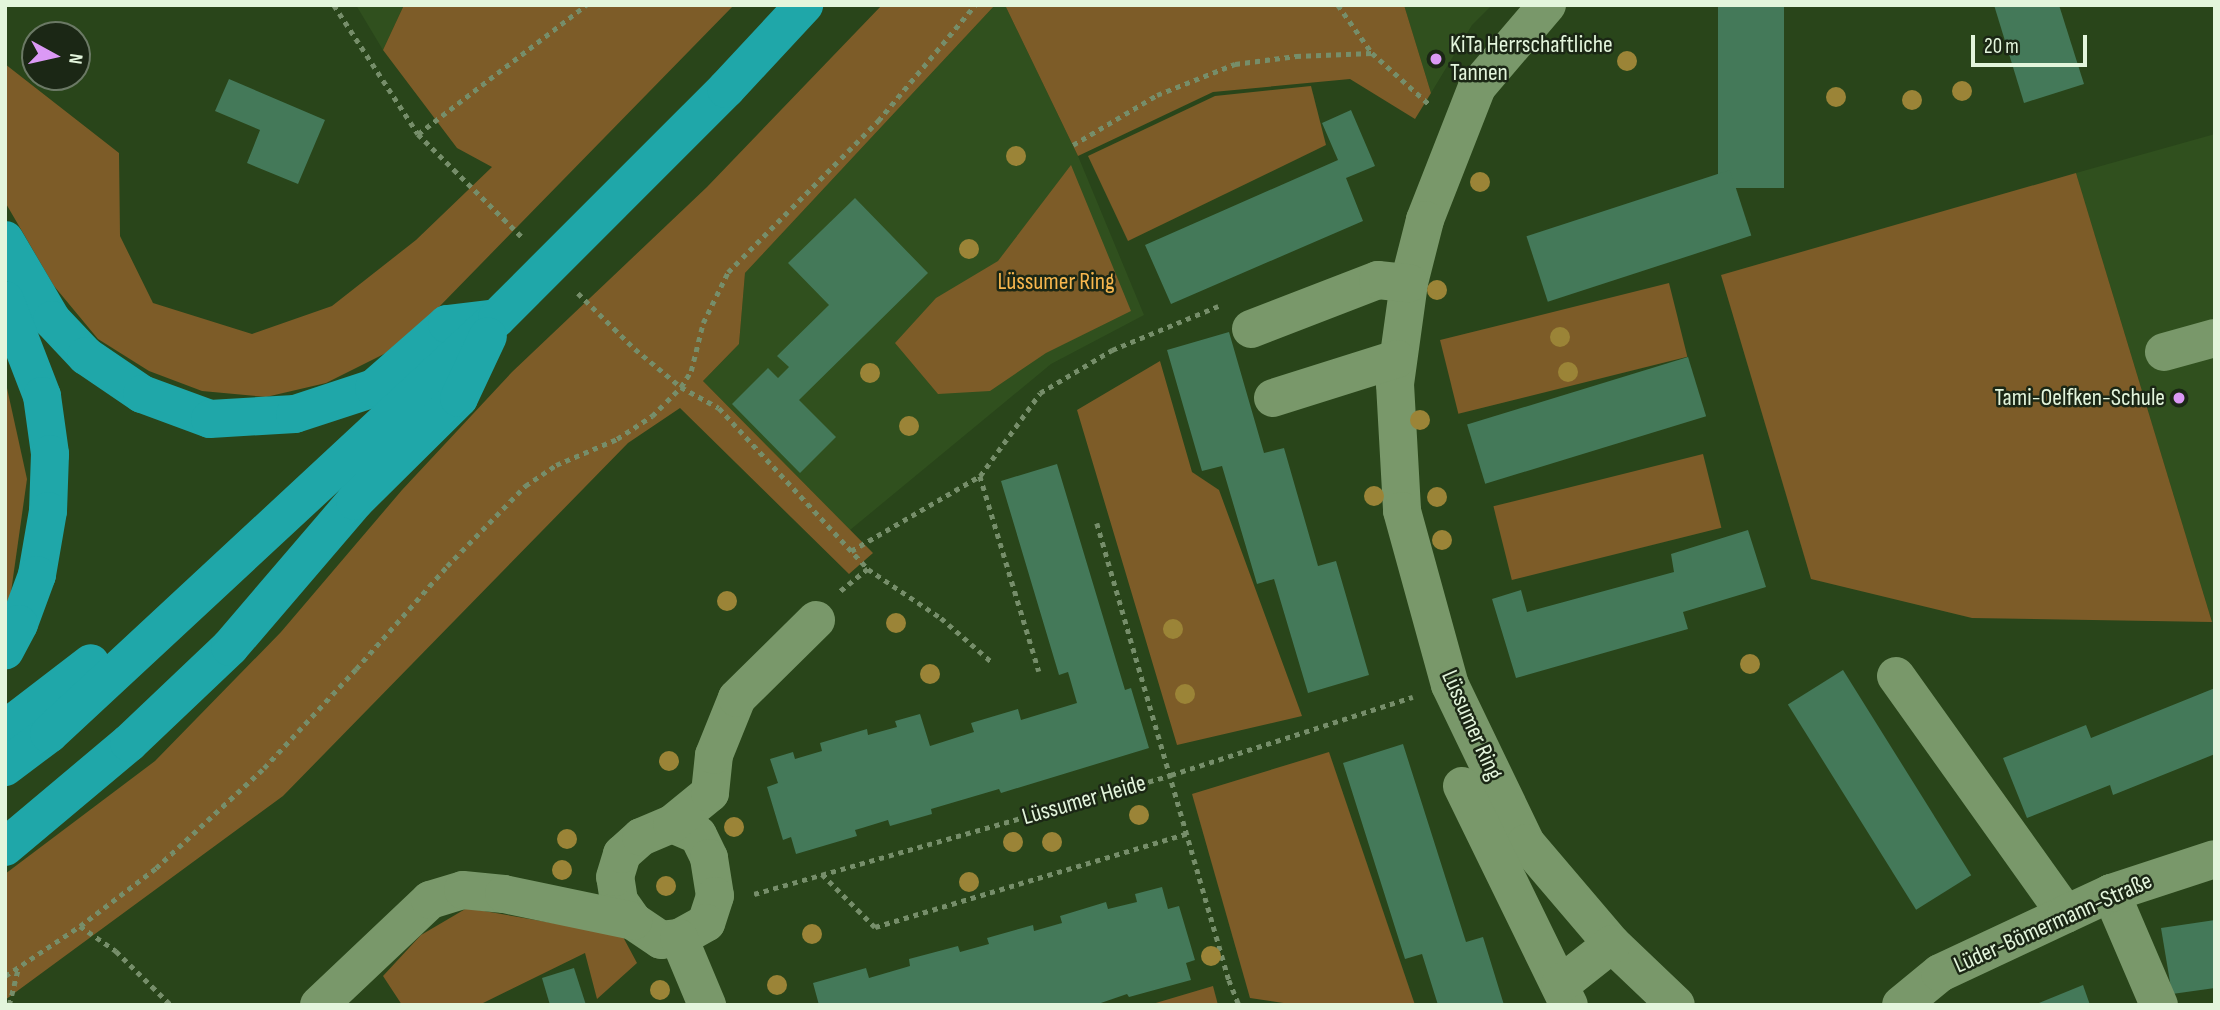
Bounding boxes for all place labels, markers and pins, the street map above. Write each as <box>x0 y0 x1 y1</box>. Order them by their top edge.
place label: KiTa Herrschaftliche Tannen <box>1450 31 1613 87</box>
marker: KiTa Herrschaftliche Tannen <box>1428 51 1444 67</box>
place label: Tami-Oelfken-Schule <box>1994 384 2165 412</box>
marker: Tami-Oelfken-Schule <box>2171 390 2187 406</box>

